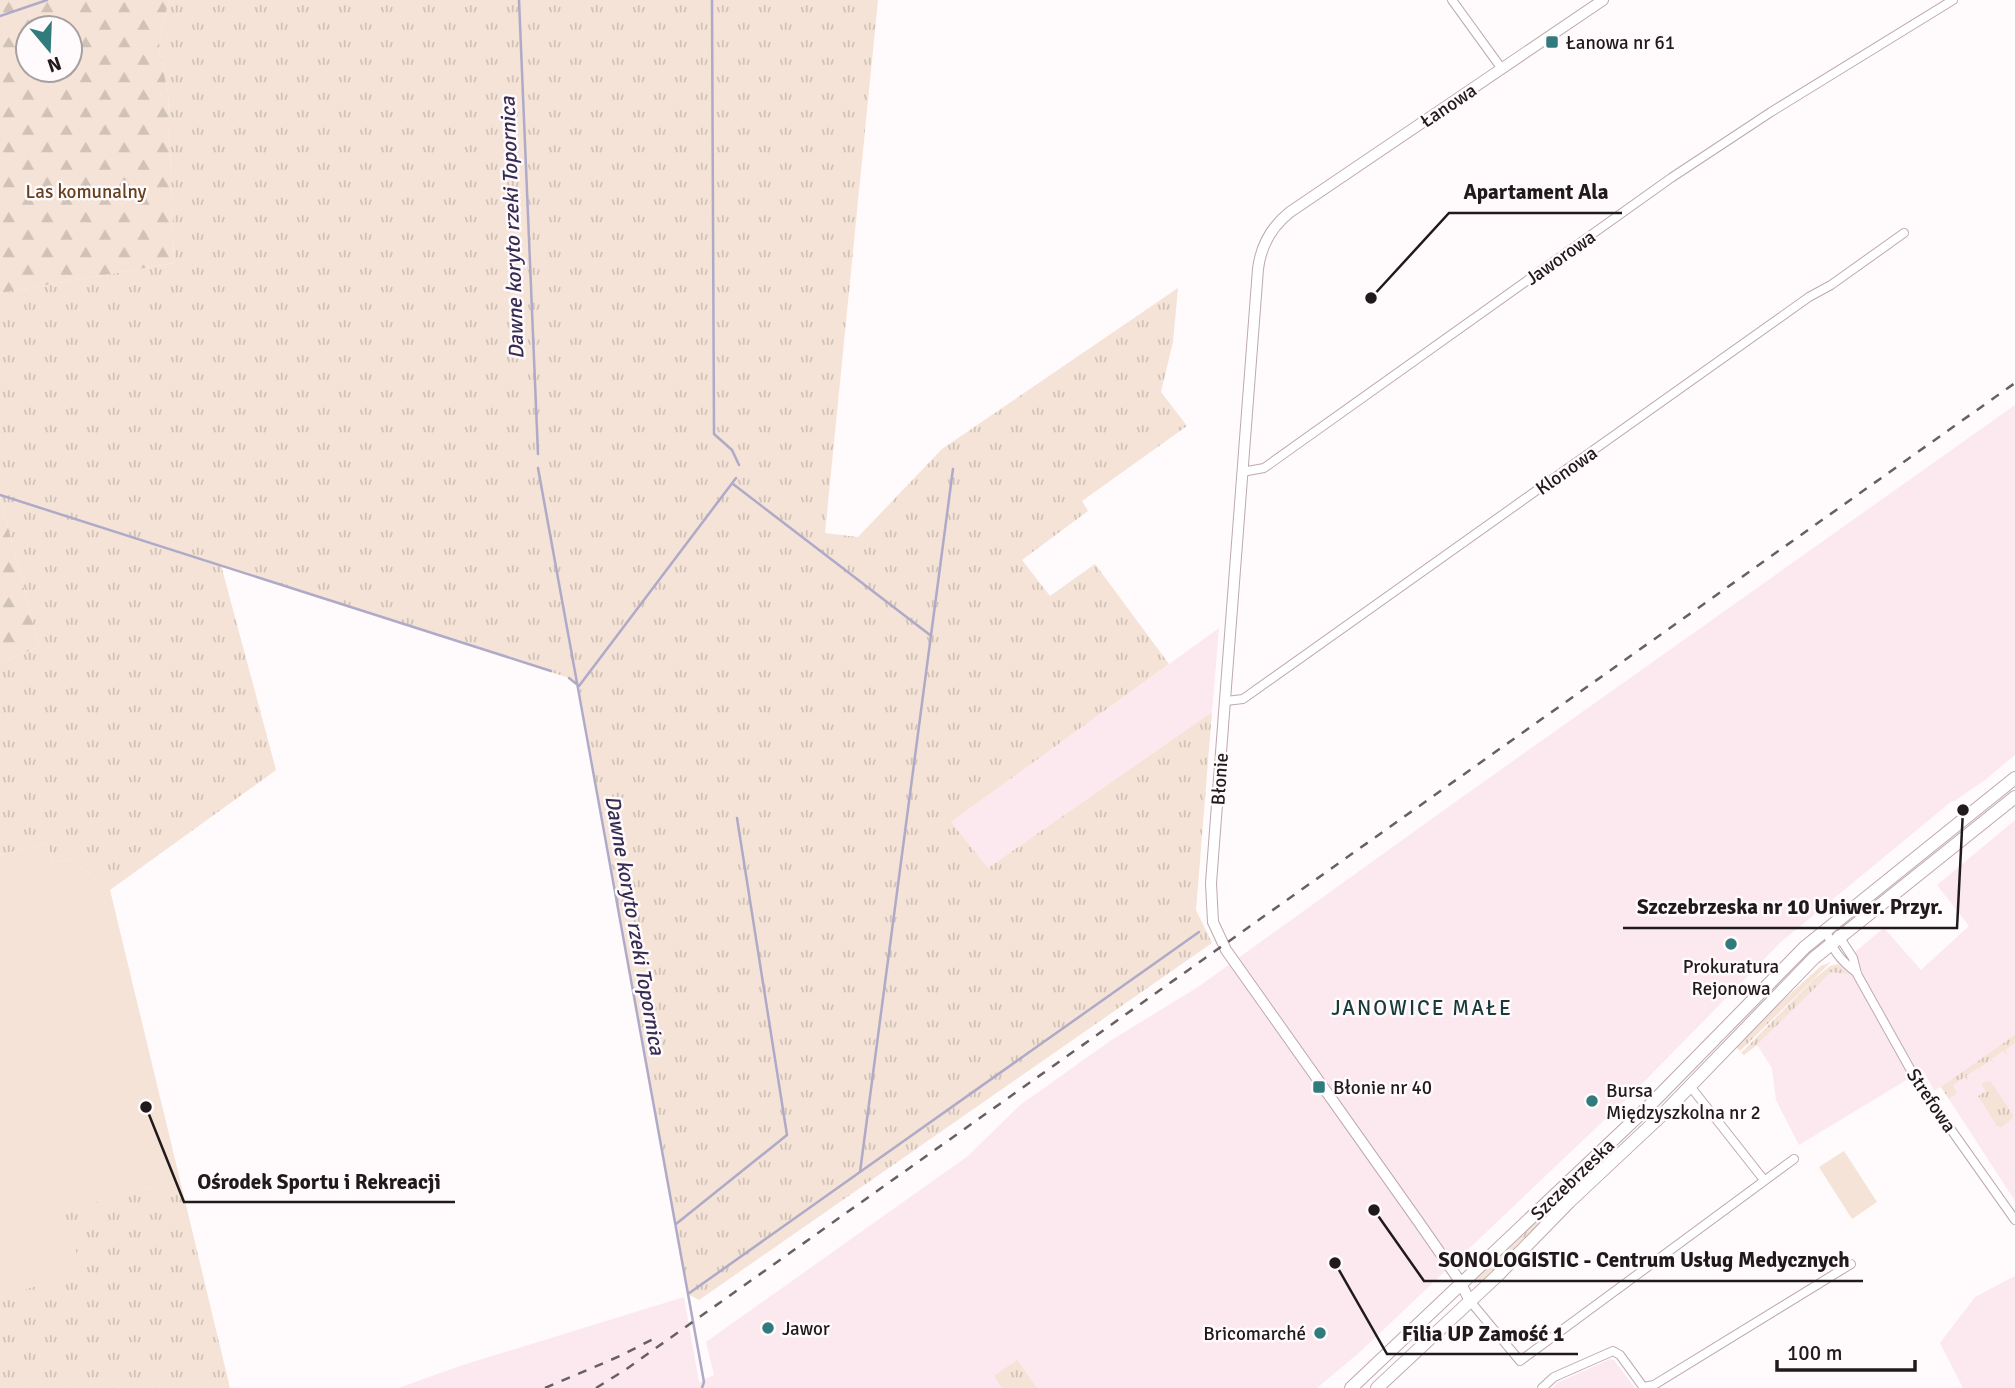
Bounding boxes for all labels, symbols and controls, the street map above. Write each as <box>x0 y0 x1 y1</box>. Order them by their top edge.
north arrow <box>14 14 84 84</box>
place label: Łanowa nr 61 <box>1566 31 1675 55</box>
marker: Łanowa nr 61 <box>1544 34 1560 50</box>
text: N <box>44 51 64 78</box>
street label: Łanowa <box>1416 78 1481 133</box>
water label: Dawne koryto rzeki Topornica <box>494 95 530 360</box>
callout: Apartament Ala <box>1449 171 1622 213</box>
text: Apartament Ala <box>1463 179 1609 205</box>
park label: Las komunalny <box>26 180 147 204</box>
street label: Jaworowa <box>1521 225 1600 291</box>
street label: Klonowa <box>1531 441 1602 501</box>
street label: Błonie <box>1206 752 1234 806</box>
water label: Dawne koryto rzeki Topornica <box>599 793 671 1058</box>
callout: Szczebrzeska nr 10 Uniwer. Przyr. <box>1623 886 1957 928</box>
text: Szczebrzeska nr 10 Uniwer. Przyr. <box>1637 894 1943 920</box>
marker: Prokuratura Rejonowa <box>1723 936 1739 952</box>
place label: Prokuratura Rejonowa <box>1683 955 1779 1001</box>
district label: JANOWICE MAŁE <box>1331 995 1513 1021</box>
street label: Strefowa <box>1901 1064 1961 1137</box>
place label: Błonie nr 40 <box>1333 1076 1432 1100</box>
marker: Błonie nr 40 <box>1311 1079 1327 1095</box>
place label: Bursa Międzyszkolna nr 2 <box>1606 1079 1761 1125</box>
marker: Bursa Międzyszkolna nr 2 <box>1584 1093 1600 1109</box>
street label: Szczebrzeska <box>1526 1134 1620 1226</box>
callout: Ośrodek Sportu i Rekreacji <box>184 1160 455 1202</box>
text: Ośrodek Sportu i Rekreacji <box>197 1169 441 1195</box>
callout: SONOLOGISTIC - Centrum Usług Medycznych <box>1424 1239 1863 1281</box>
text: SONOLOGISTIC - Centrum Usług Medycznych <box>1438 1247 1850 1273</box>
callout: Filia UP Zamość 1 <box>1387 1312 1578 1354</box>
place label: Jawor <box>782 1317 830 1341</box>
marker: Jawor <box>760 1320 776 1336</box>
text: Filia UP Zamość 1 <box>1402 1321 1564 1347</box>
place label: Bricomarché <box>1203 1322 1306 1346</box>
marker: Bricomarché <box>1312 1325 1328 1341</box>
scale bar <box>1777 1328 1915 1372</box>
text: 100 m <box>1787 1340 1842 1366</box>

